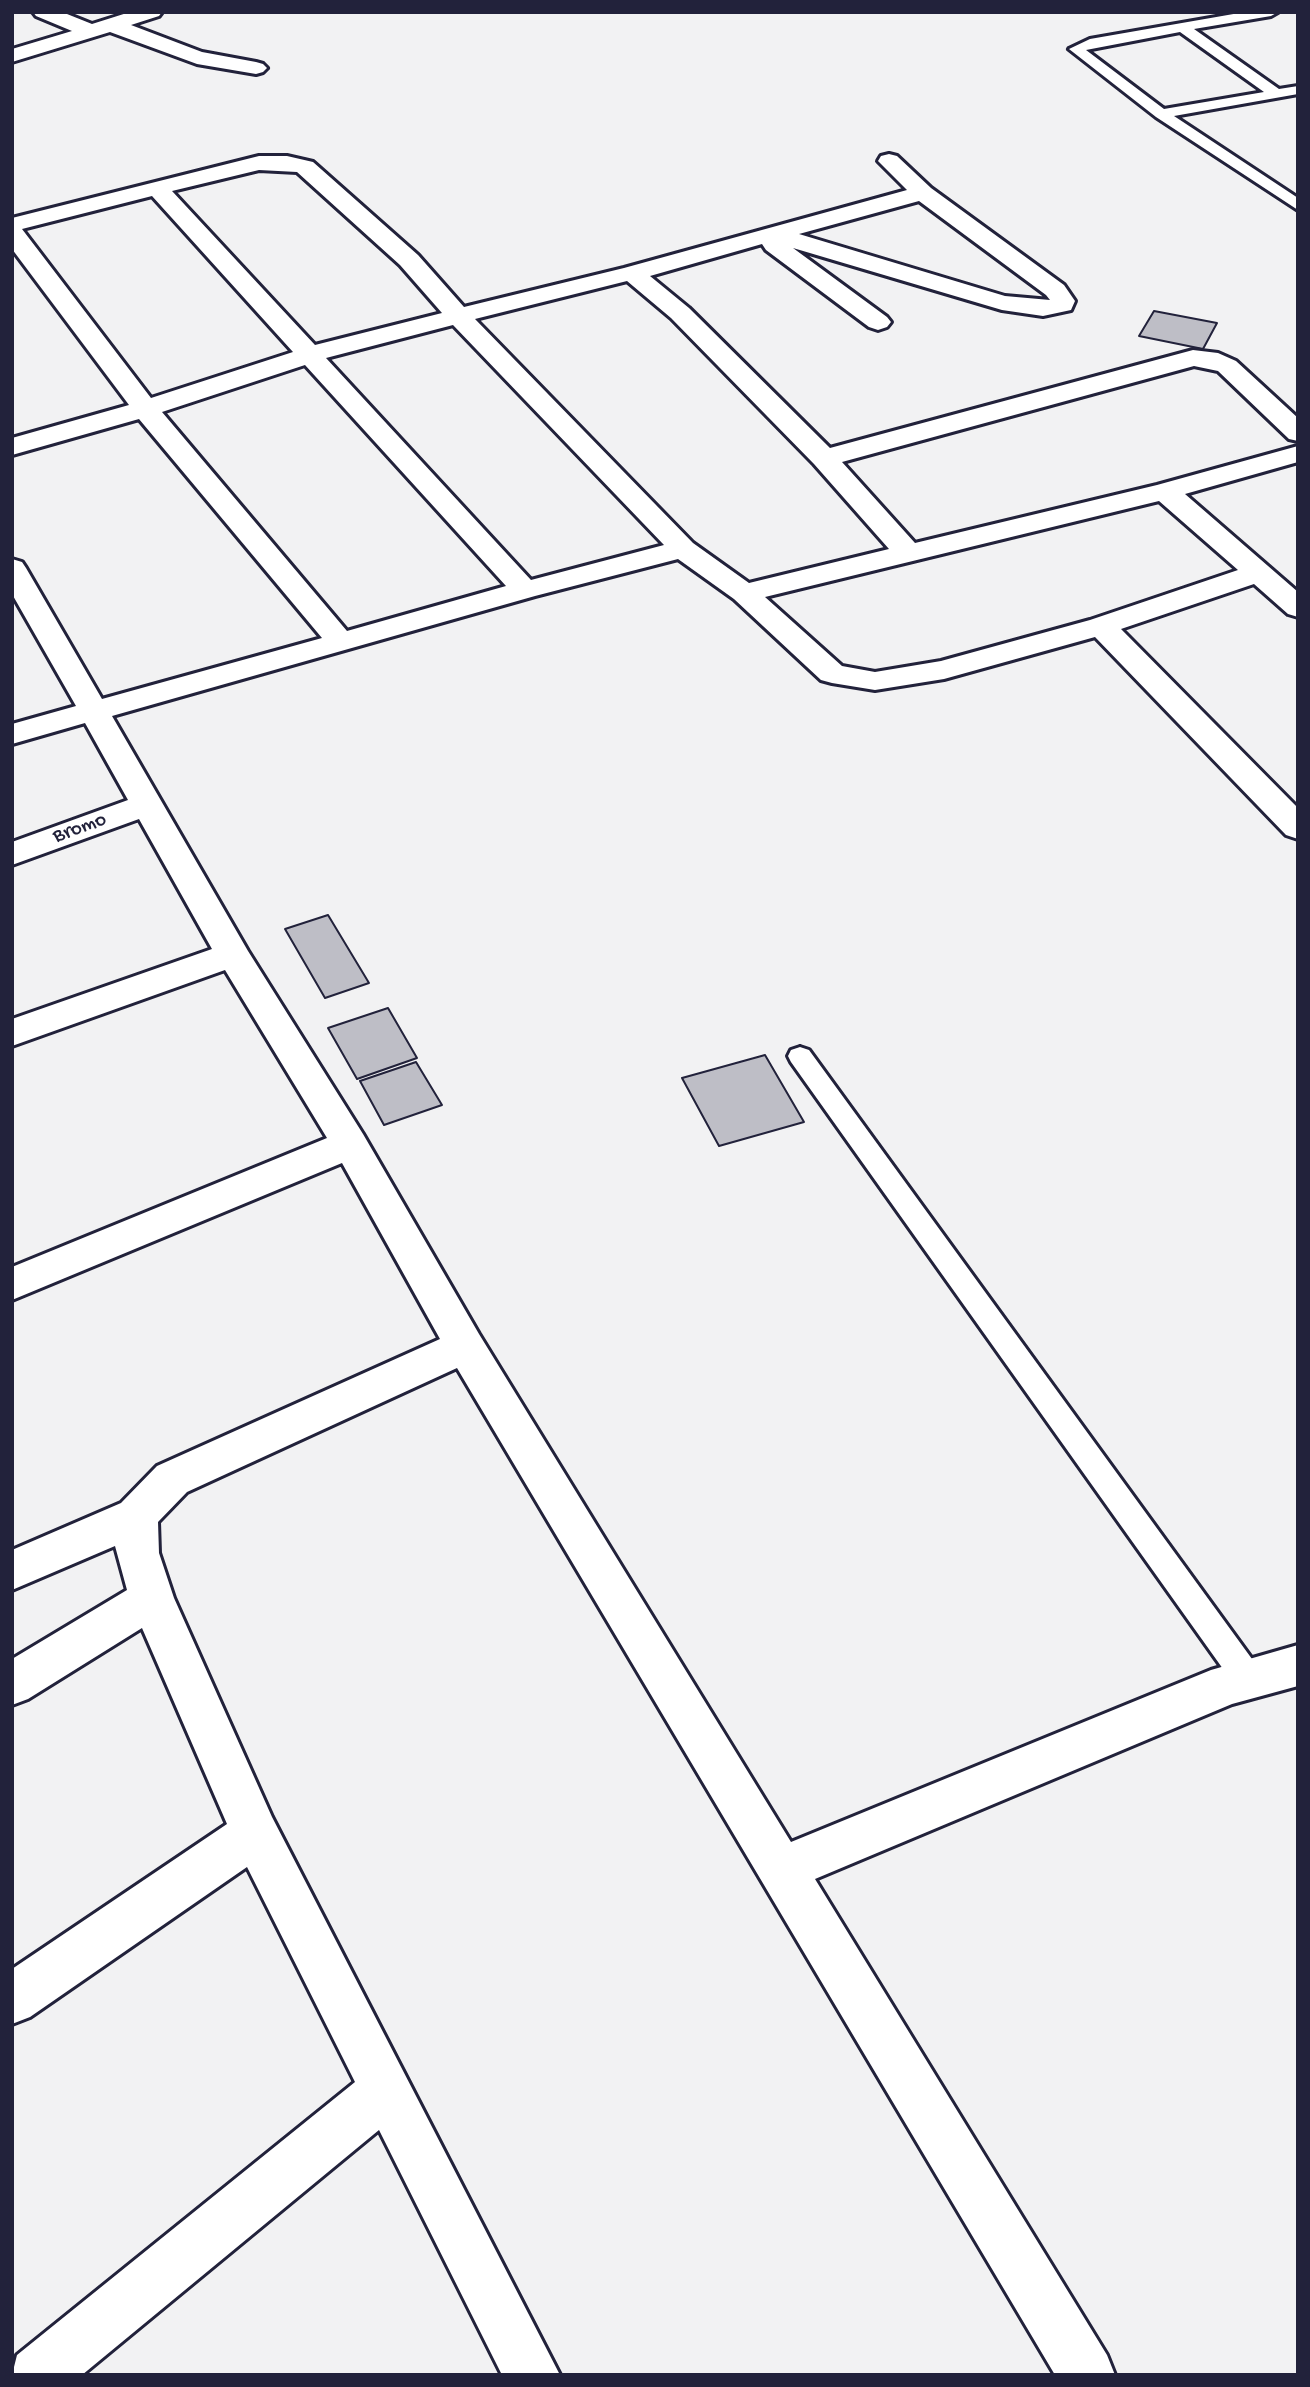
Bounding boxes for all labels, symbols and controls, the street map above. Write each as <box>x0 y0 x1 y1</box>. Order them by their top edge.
street label: Bromo <box>50 808 110 850</box>

